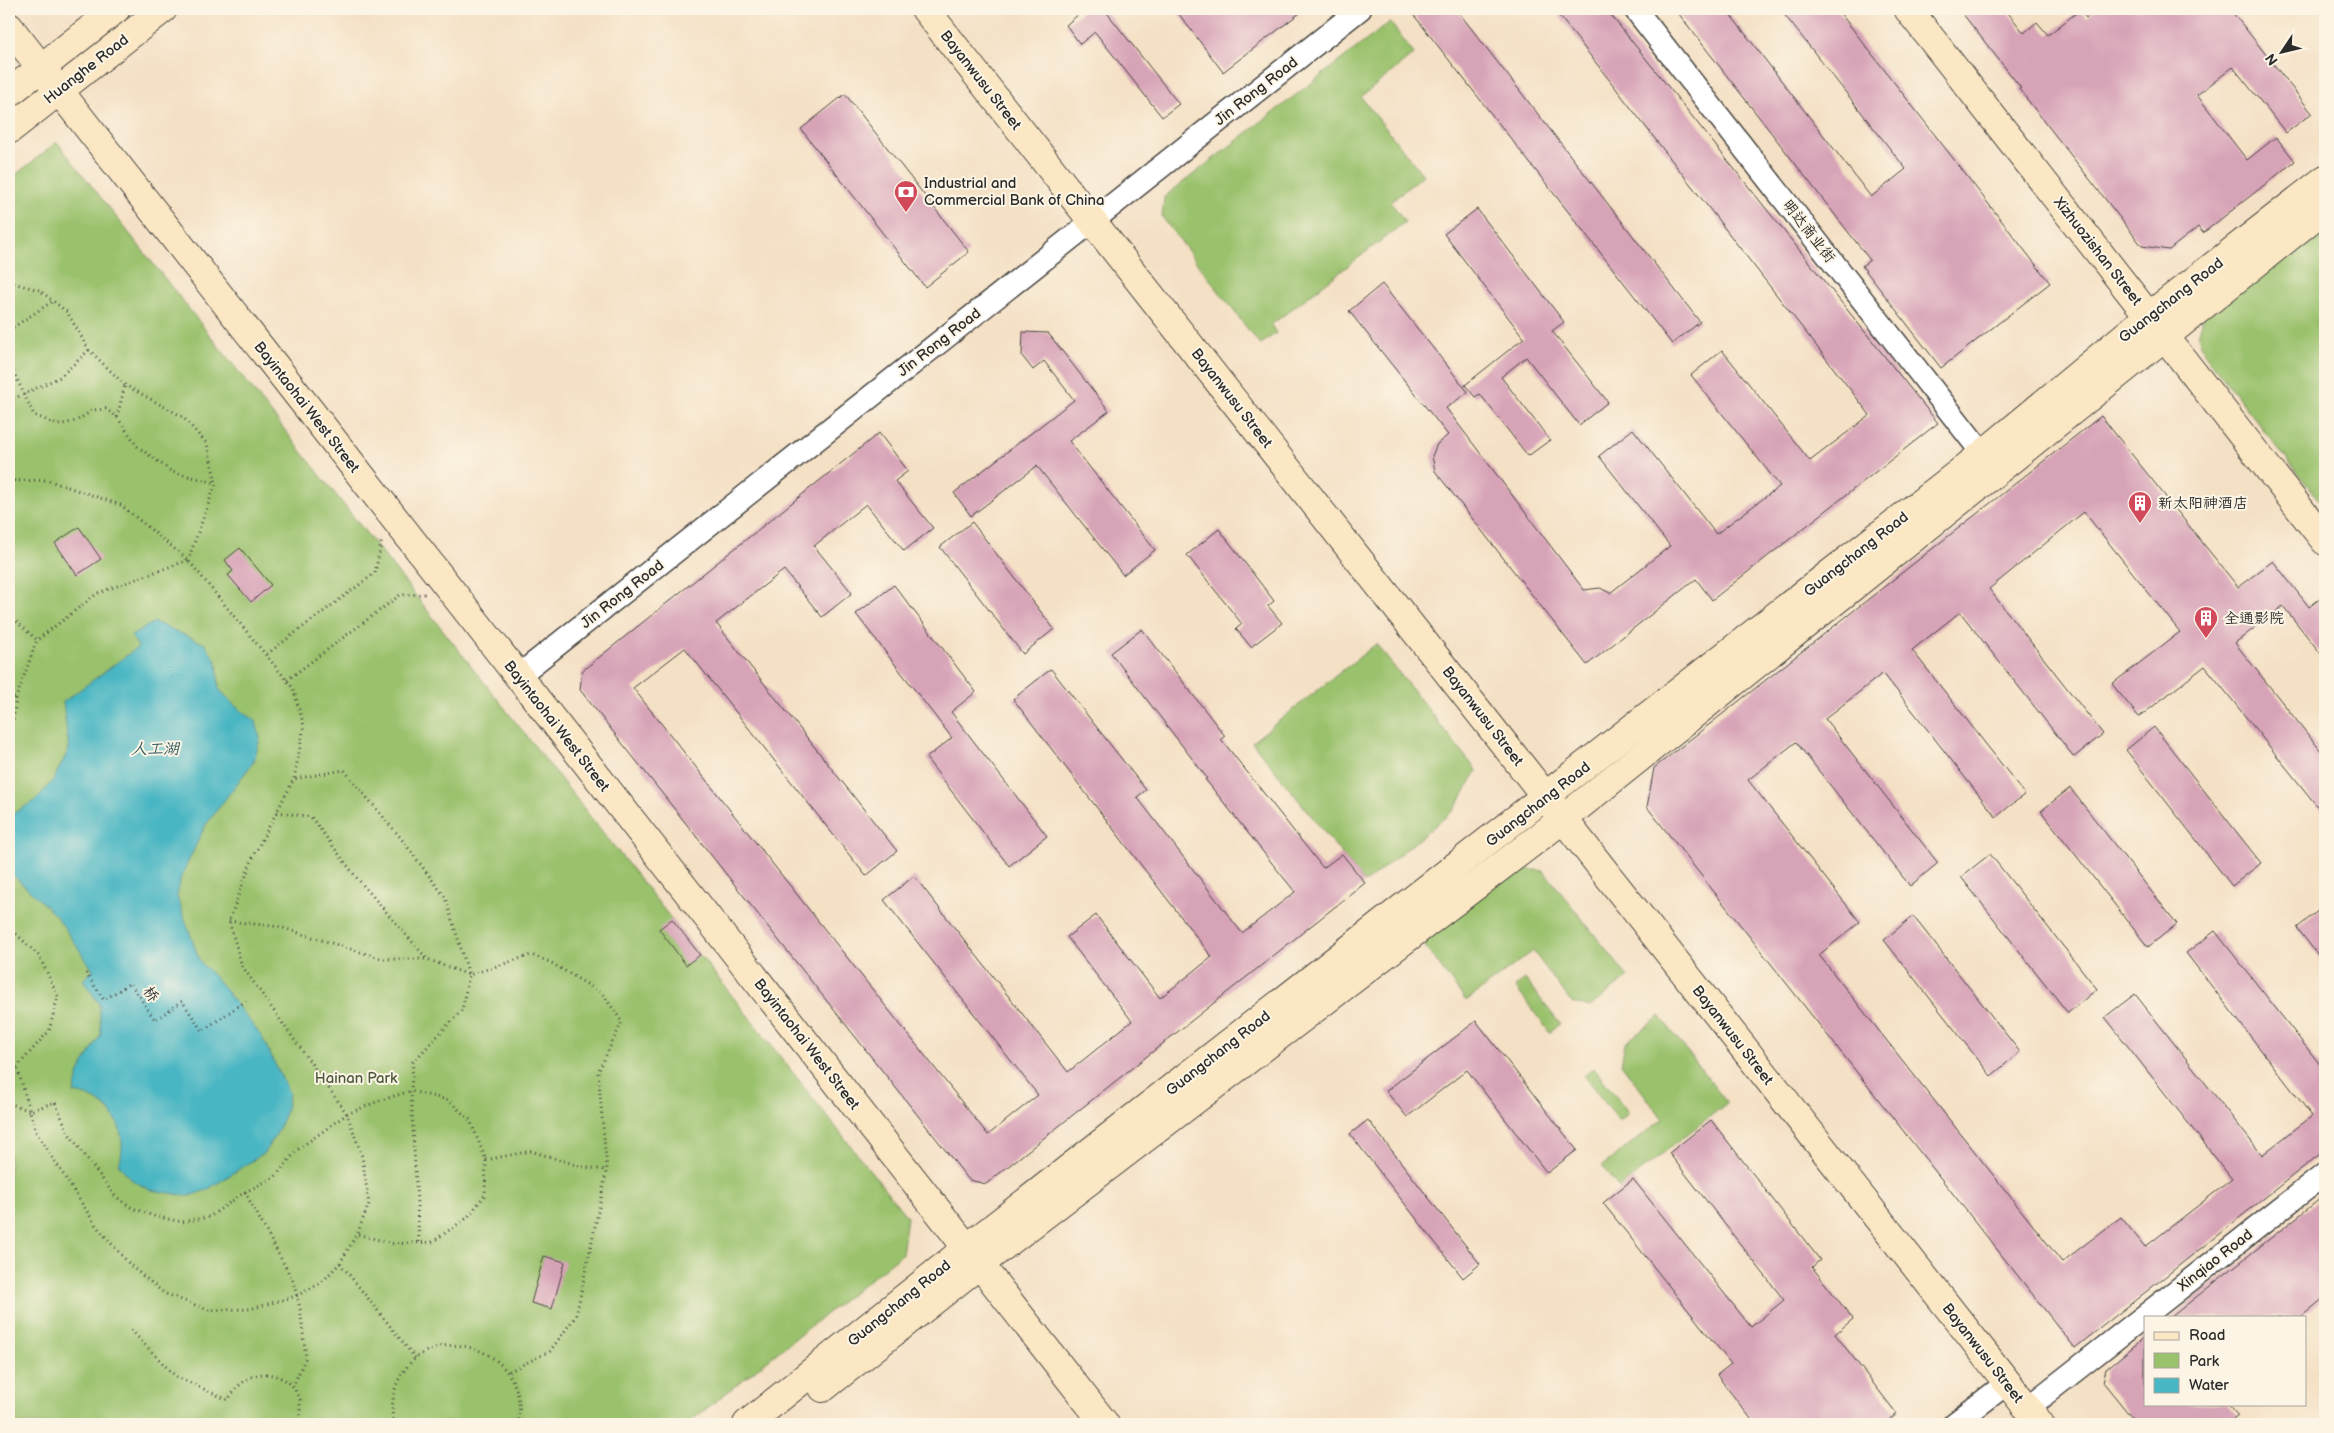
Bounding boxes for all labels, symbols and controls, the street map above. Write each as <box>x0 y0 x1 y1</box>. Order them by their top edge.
street label: Bayanwusu Street <box>936 27 1026 134</box>
north arrow <box>2256 28 2306 78</box>
street label: Huanghe Road <box>40 30 133 108</box>
text: N <box>2262 50 2282 68</box>
street label: Jin Rong Road <box>1211 53 1302 130</box>
place label: Industrial and Commercial Bank of China <box>924 174 1105 210</box>
bank icon: Industrial and Commercial Bank of China <box>893 179 919 213</box>
street label: Xizhuozishan Street <box>2049 192 2146 310</box>
street label: 明达商业街 <box>1778 196 1839 267</box>
street label: Guangchang Road <box>2115 254 2227 347</box>
street label: Jin Rong Road <box>894 304 985 381</box>
street label: Bayintaohai West Street <box>250 338 364 477</box>
street label: Bayanwusu Street <box>1187 345 1277 452</box>
building icon: 新太阳神酒店 <box>2127 490 2153 524</box>
place label: 新太阳神酒店 <box>2158 494 2248 513</box>
street label: Guangchang Road <box>1800 508 1912 601</box>
street label: Jin Rong Road <box>577 556 668 633</box>
building icon: 全通影院 <box>2193 605 2219 639</box>
place label: 全通影院 <box>2224 609 2284 628</box>
street label: Bayintaohai West Street <box>500 657 614 796</box>
street label: Bayanwusu Street <box>1438 663 1528 770</box>
water label: 人工湖 <box>131 740 181 759</box>
street label: Guangchang Road <box>1482 758 1594 851</box>
street label: Bayintaohai West Street <box>750 975 864 1114</box>
street label: Bayanwusu Street <box>1688 982 1778 1089</box>
street label: 桥 <box>139 983 163 1006</box>
street label: Guangchang Road <box>1162 1007 1274 1100</box>
park label: Hainan Park <box>315 1069 398 1088</box>
street label: Xinqiao Road <box>2173 1225 2257 1296</box>
street label: Guangchang Road <box>844 1256 955 1351</box>
street label: Bayanwusu Street <box>1938 1300 2028 1407</box>
legend <box>2144 1316 2306 1406</box>
text: Road <box>2189 1326 2225 1345</box>
text: Park <box>2189 1352 2220 1371</box>
text: Water <box>2189 1376 2229 1395</box>

